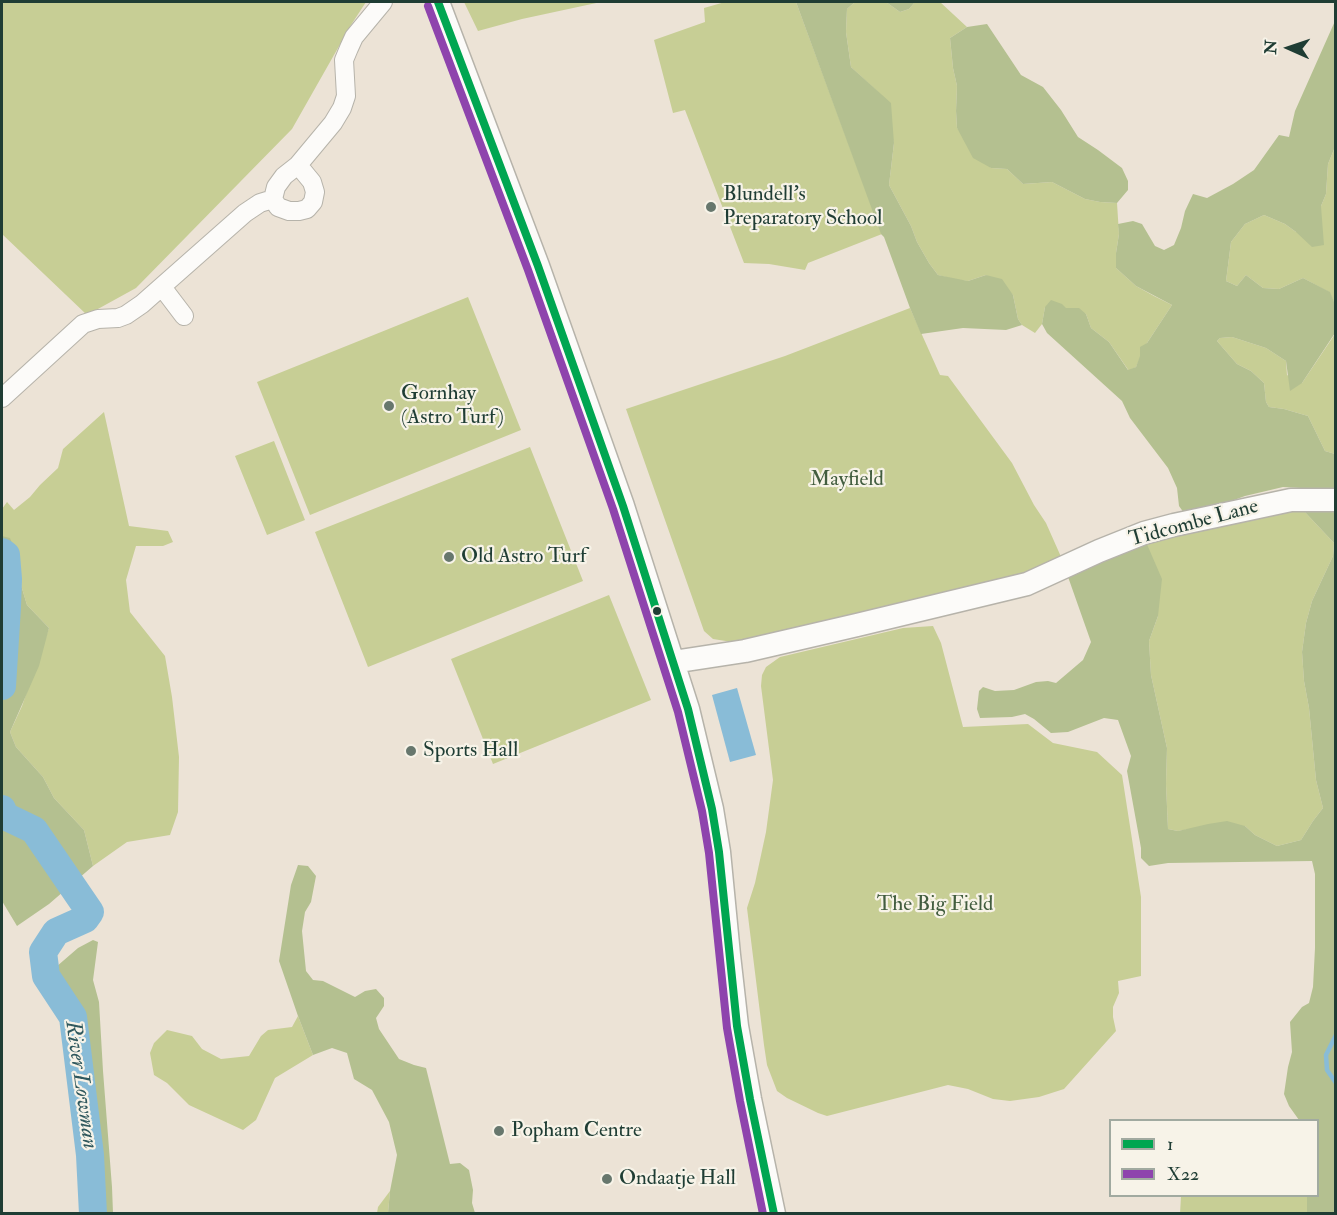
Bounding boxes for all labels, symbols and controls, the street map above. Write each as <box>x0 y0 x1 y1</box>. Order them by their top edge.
north arrow <box>1259 18 1319 78</box>
text: N <box>1261 39 1281 55</box>
place label: Blundell's Preparatory School <box>723 182 882 232</box>
marker: Blundell's Preparatory School <box>704 200 718 214</box>
place label: Gornhay (Astro Turf) <box>401 381 504 431</box>
marker: Gornhay (Astro Turf) <box>382 399 396 413</box>
park label: Mayfield <box>810 467 884 493</box>
street label: Tidcombe Lane <box>1127 495 1261 553</box>
place label: Old Astro Turf <box>461 544 587 570</box>
marker: Old Astro Turf <box>442 550 456 564</box>
unlabelled marker <box>651 605 663 617</box>
place label: Sports Hall <box>423 738 518 764</box>
marker: Sports Hall <box>404 744 418 758</box>
park label: The Big Field <box>877 892 993 918</box>
water label: River Lowman <box>58 1019 102 1151</box>
place label: Popham Centre <box>511 1118 642 1144</box>
legend <box>1109 1119 1319 1197</box>
marker: Popham Centre <box>492 1124 506 1138</box>
text: 1 <box>1167 1133 1173 1156</box>
text: X22 <box>1167 1163 1199 1186</box>
place label: Ondaatje Hall <box>619 1166 736 1192</box>
marker: Ondaatje Hall <box>600 1172 614 1186</box>

